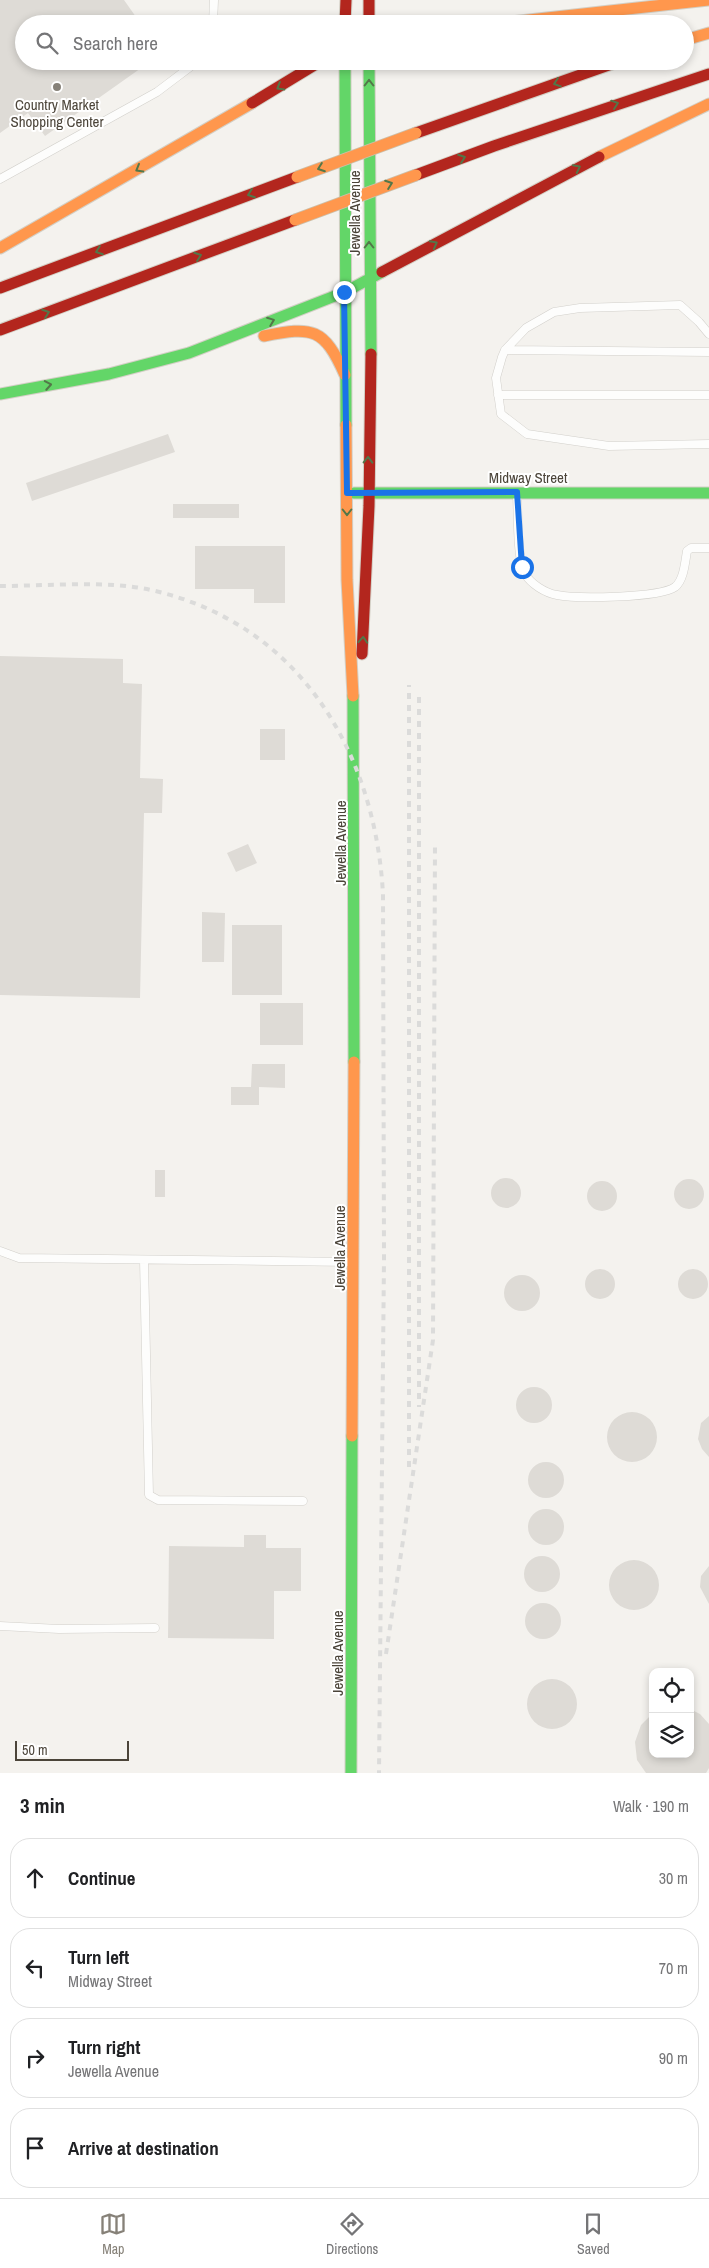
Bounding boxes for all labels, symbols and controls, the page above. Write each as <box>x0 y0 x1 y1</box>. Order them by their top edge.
search box <box>15 15 694 70</box>
icon: search <box>33 29 61 57</box>
text: Search here <box>73 30 158 56</box>
one-way arrow <box>553 77 562 87</box>
one-way arrow <box>364 79 374 86</box>
one-way arrow <box>276 80 285 90</box>
marker: Country Market Shopping Center <box>51 81 63 93</box>
place label: Country Market Shopping Center <box>10 94 104 132</box>
one-way arrow <box>610 100 619 110</box>
one-way arrow <box>457 154 465 164</box>
one-way arrow <box>318 162 326 172</box>
one-way arrow <box>136 163 145 173</box>
one-way arrow <box>572 164 581 174</box>
street label: Jewella Avenue <box>344 170 365 256</box>
one-way arrow <box>385 180 393 190</box>
one-way arrow <box>247 188 256 198</box>
one-way arrow <box>429 240 438 250</box>
one-way arrow <box>364 241 375 249</box>
one-way arrow <box>95 245 104 255</box>
one-way arrow <box>193 252 202 262</box>
route end <box>333 281 356 304</box>
one-way arrow <box>41 309 49 319</box>
one-way arrow <box>266 317 275 327</box>
one-way arrow <box>44 381 52 391</box>
one-way arrow <box>363 456 373 464</box>
street label: Midway Street <box>489 467 568 488</box>
one-way arrow <box>342 509 352 517</box>
route start <box>511 556 534 579</box>
one-way arrow <box>357 636 368 644</box>
street label: Jewella Avenue <box>330 800 351 886</box>
street label: Jewella Avenue <box>329 1205 350 1291</box>
street label: Jewella Avenue <box>327 1610 348 1696</box>
map controls <box>649 1668 694 1758</box>
button: locate <box>649 1668 694 1713</box>
button: layers <box>649 1713 694 1758</box>
scale bar <box>15 1738 129 1761</box>
text: 50 m <box>22 1741 48 1759</box>
text: 3 min <box>20 1791 65 1820</box>
text: Walk · 190 m <box>613 1795 689 1817</box>
icon: ahead <box>21 1864 49 1892</box>
text: Continue <box>68 1865 136 1891</box>
text: 30 m <box>659 1867 688 1889</box>
text: Turn left <box>68 1944 129 1970</box>
icon: left <box>21 1954 49 1982</box>
text: 70 m <box>659 1957 688 1979</box>
text: Midway Street <box>68 1970 152 1992</box>
text: Turn right <box>68 2034 140 2060</box>
icon: right <box>21 2044 49 2072</box>
text: 90 m <box>659 2047 688 2069</box>
text: Jewella Avenue <box>68 2060 159 2082</box>
icon: arrive <box>21 2134 49 2162</box>
text: Arrive at destination <box>68 2135 219 2161</box>
tab: Map <box>99 2210 127 2258</box>
tab: Directions <box>326 2210 378 2258</box>
tab: Saved <box>577 2210 610 2258</box>

